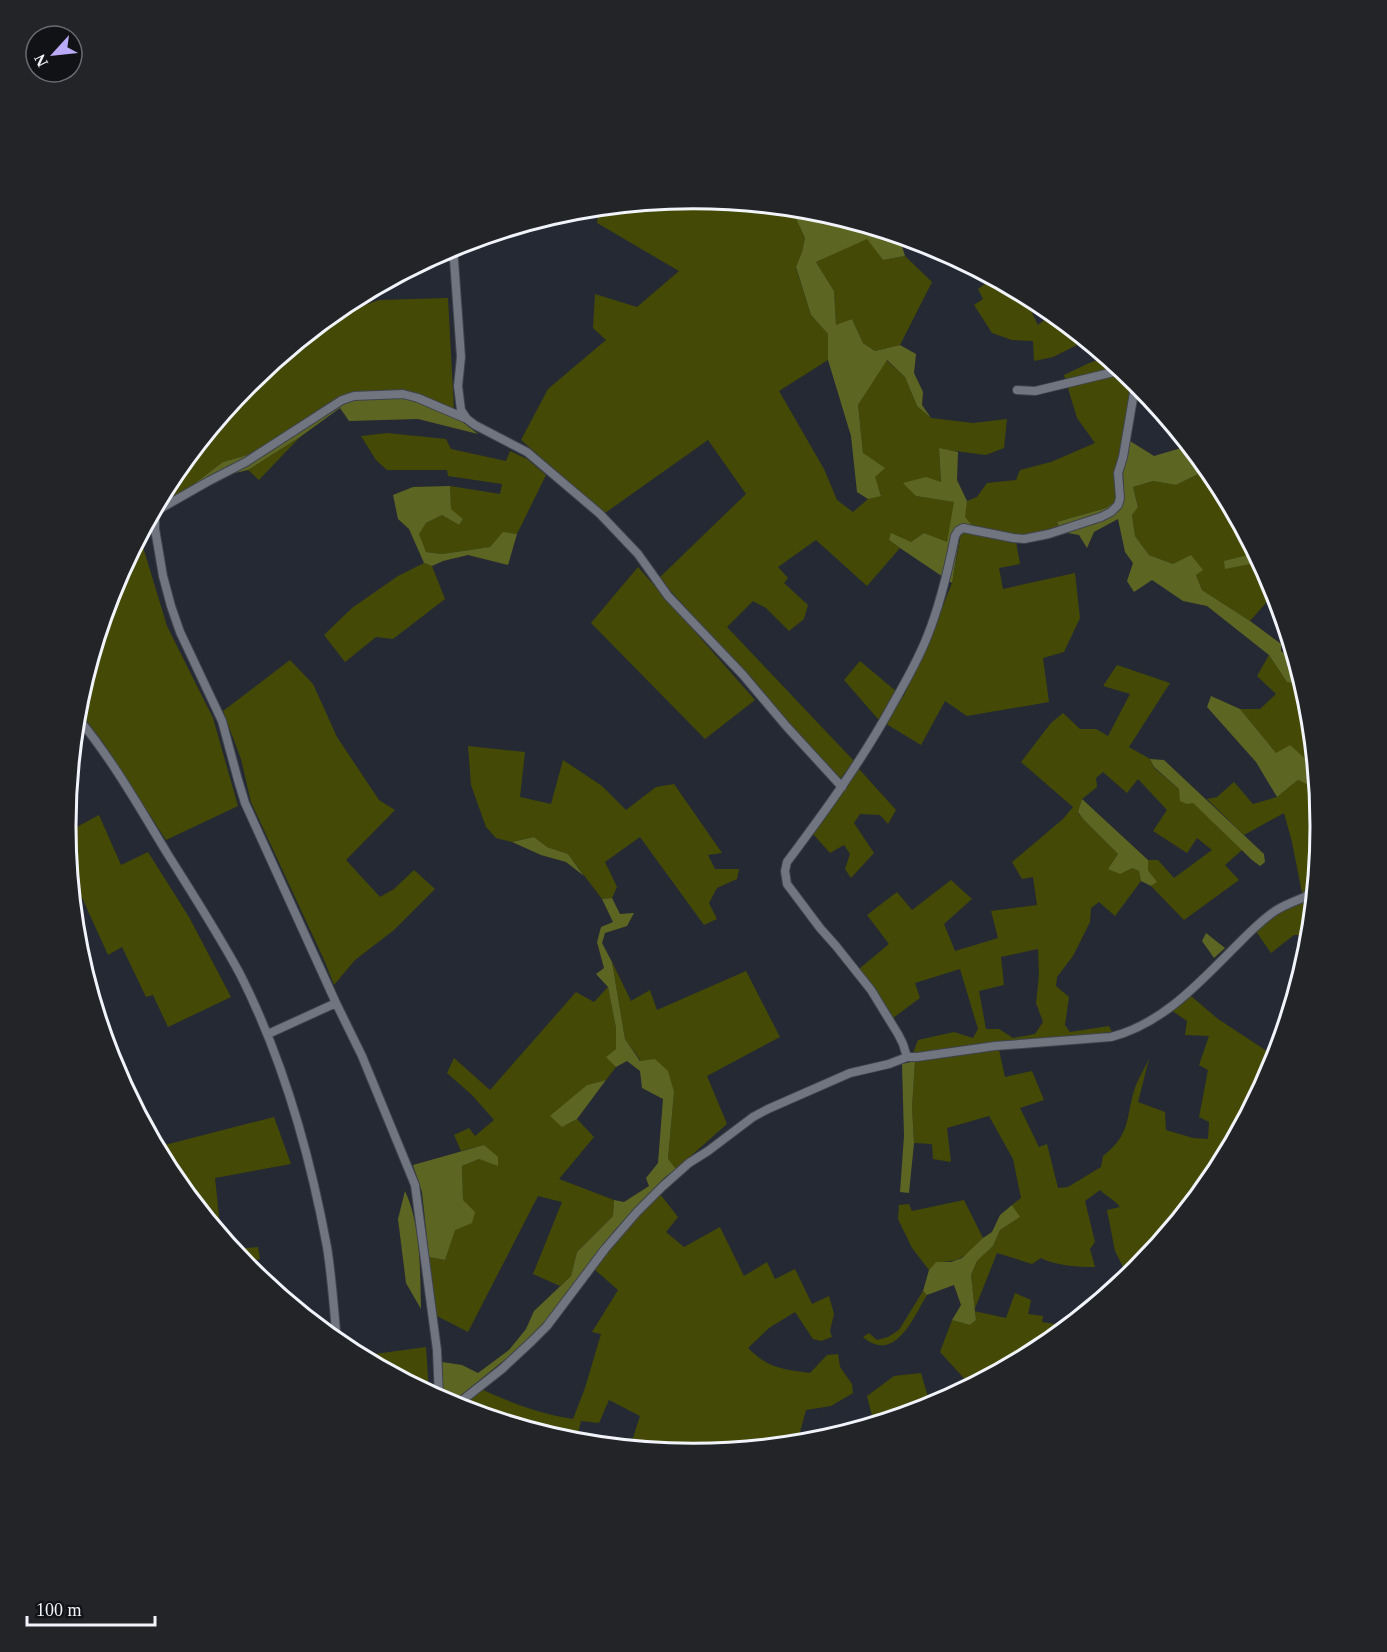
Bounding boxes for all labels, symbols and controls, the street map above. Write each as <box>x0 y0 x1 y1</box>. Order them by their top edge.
north arrow <box>24 24 84 84</box>
text: N <box>31 51 51 70</box>
scale bar <box>27 1589 154 1627</box>
text: 100 m <box>36 1600 82 1620</box>

